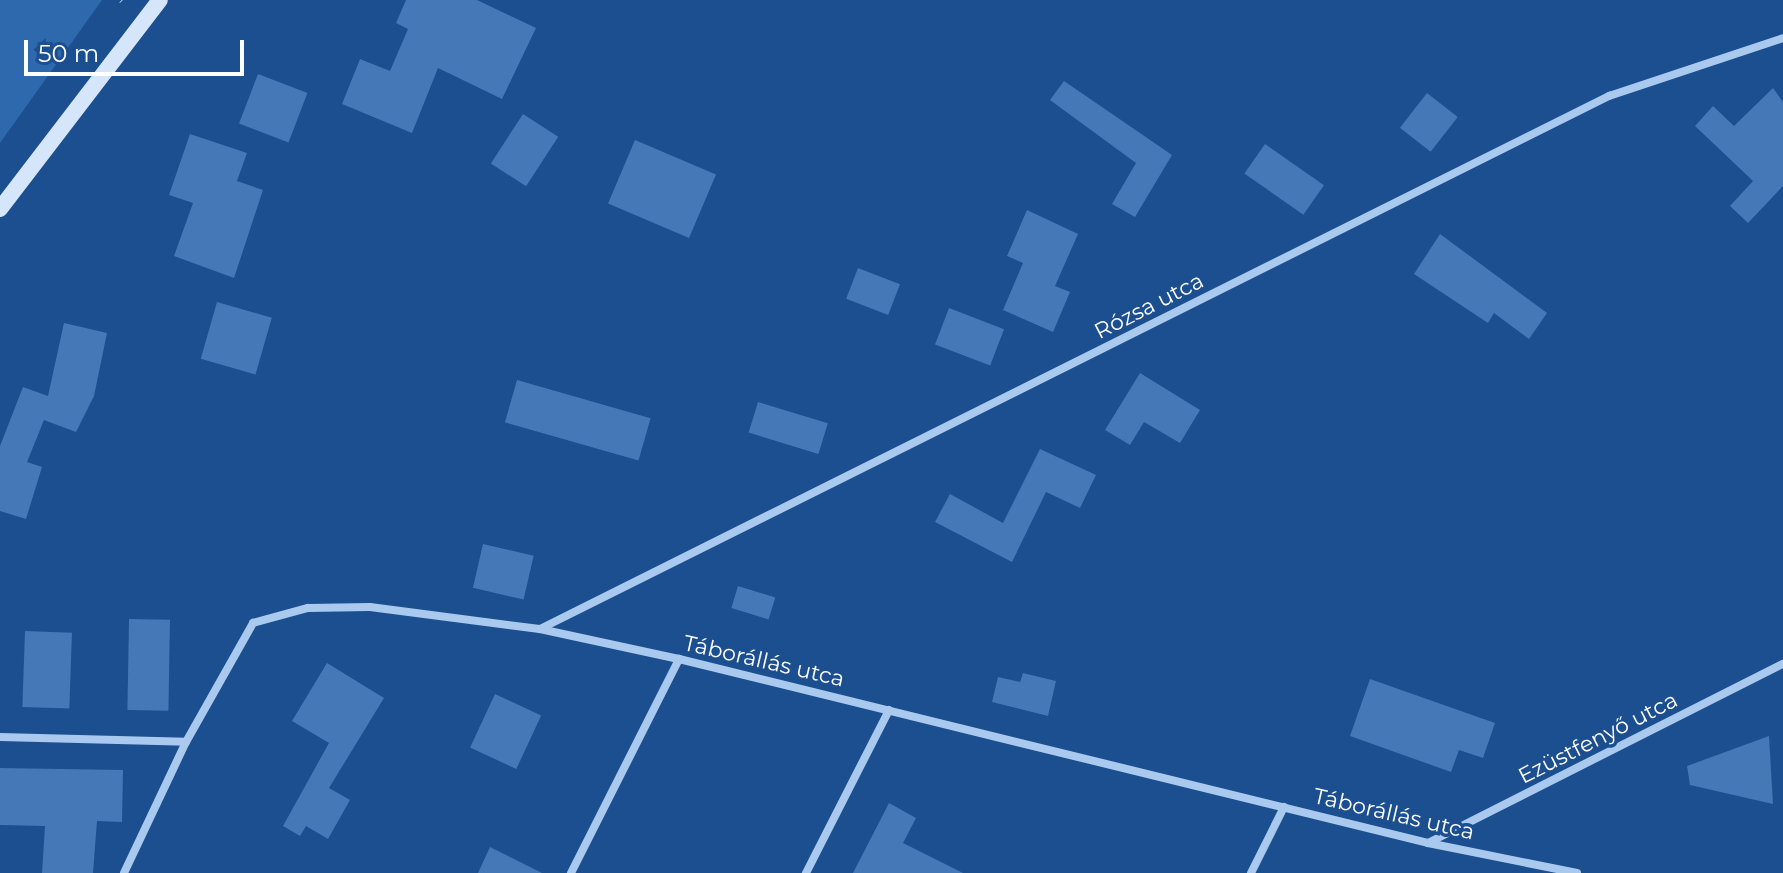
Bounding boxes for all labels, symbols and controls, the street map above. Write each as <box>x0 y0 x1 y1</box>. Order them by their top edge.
scale bar <box>28 24 248 74</box>
text: 50 m <box>38 39 99 68</box>
street label: Rózsa utca <box>1090 267 1208 345</box>
street label: Táborállás utca <box>681 630 847 692</box>
street label: Ezüstfenyő utca <box>1514 687 1682 789</box>
street label: Táborállás utca <box>1311 783 1477 845</box>

